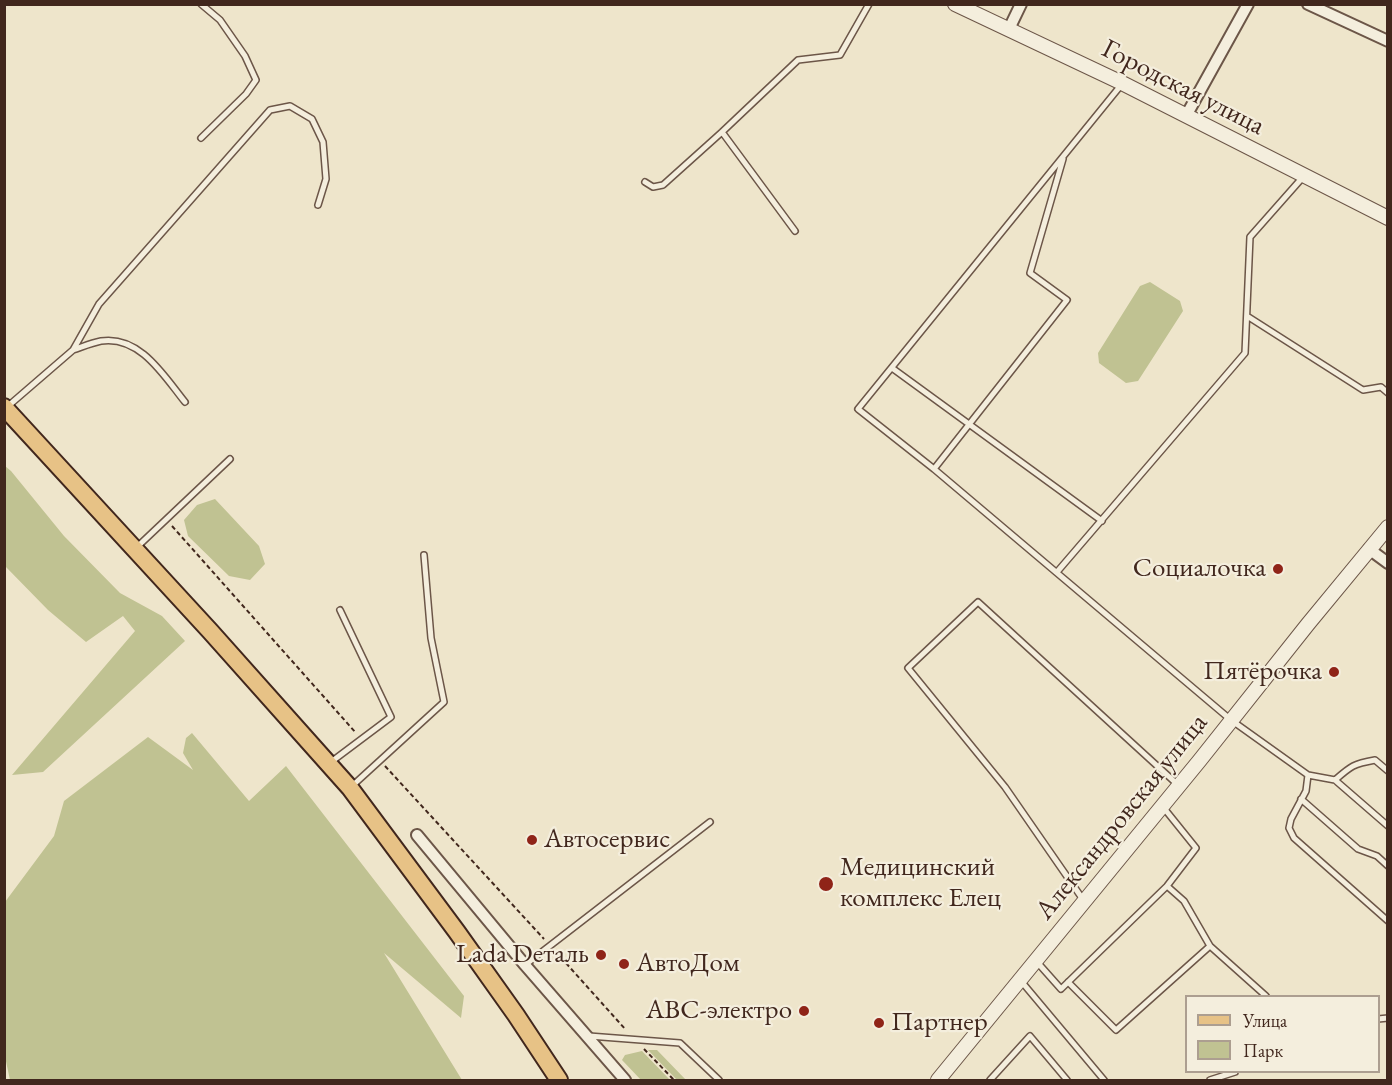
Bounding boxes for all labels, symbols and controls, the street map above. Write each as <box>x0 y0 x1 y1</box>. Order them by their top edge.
street label: Городская улица <box>1096 33 1270 143</box>
place label: Социалочка <box>1133 553 1266 585</box>
marker: Социалочка <box>1271 562 1285 576</box>
place label: Пятёрочка <box>1203 656 1322 688</box>
marker: Пятёрочка <box>1327 665 1341 679</box>
street label: Александровская улица <box>1029 708 1215 926</box>
place label: Автосервис <box>544 824 670 856</box>
marker: Автосервис <box>525 833 539 847</box>
place label: Медицинский комплекс Елец <box>840 852 1001 915</box>
marker: Медицинский комплекс Елец <box>817 875 835 893</box>
place label: Lada Dеталь <box>456 939 589 971</box>
marker: Lada Dеталь <box>594 948 608 962</box>
place label: АвтоДом <box>636 948 740 980</box>
marker: АвтоДом <box>617 957 631 971</box>
place label: АВС-электро <box>646 995 792 1027</box>
legend <box>1185 995 1380 1073</box>
marker: АВС-электро <box>797 1004 811 1018</box>
place label: Партнер <box>891 1007 988 1039</box>
text: Улица <box>1243 1009 1287 1032</box>
marker: Партнер <box>872 1016 886 1030</box>
text: Парк <box>1243 1039 1283 1062</box>

